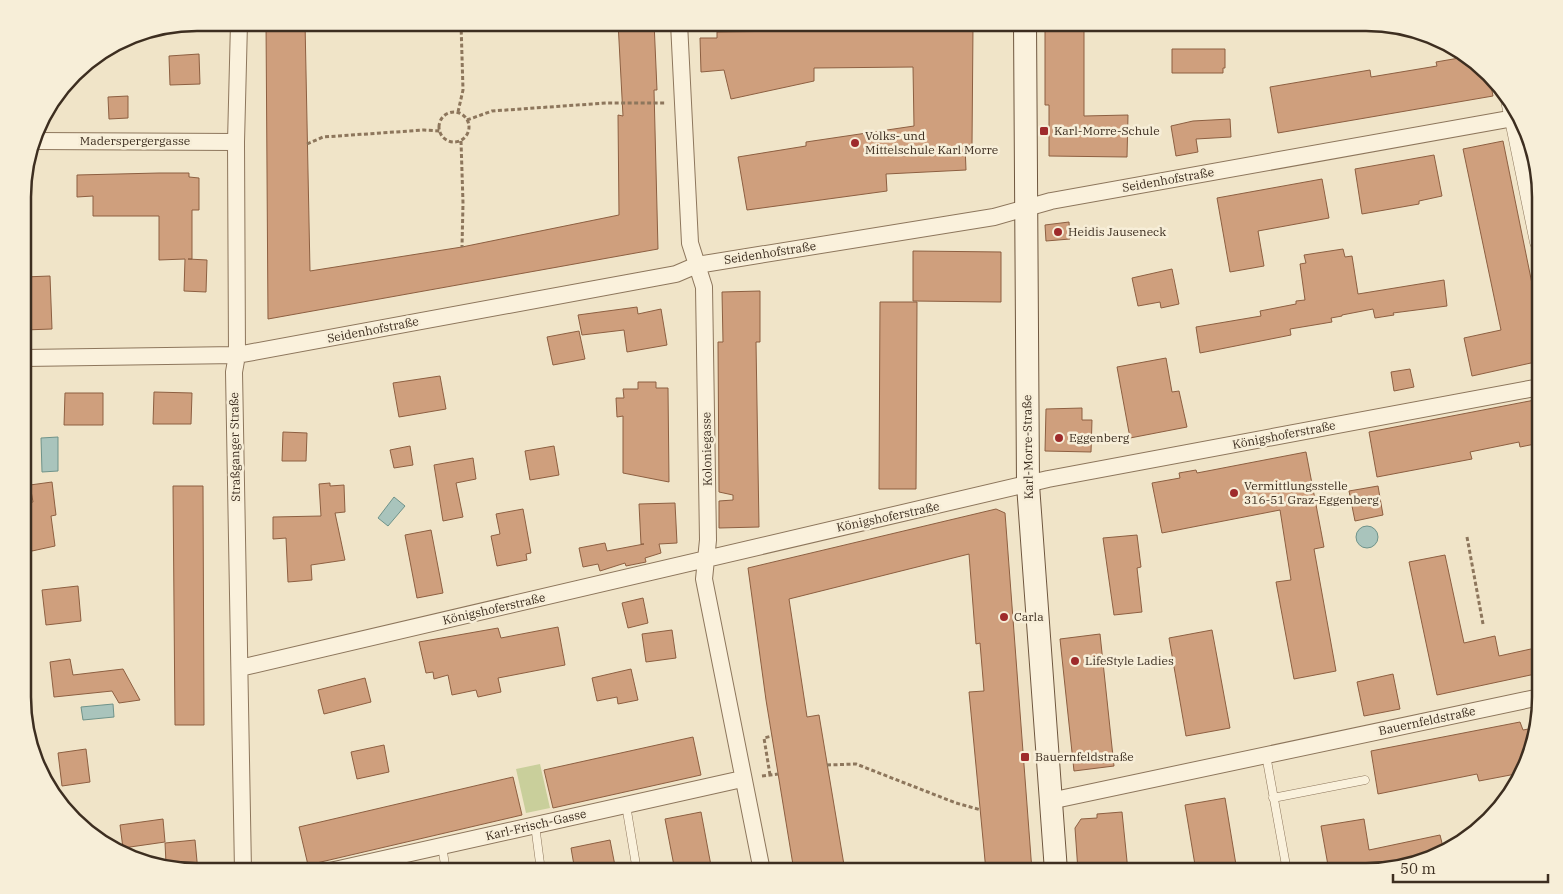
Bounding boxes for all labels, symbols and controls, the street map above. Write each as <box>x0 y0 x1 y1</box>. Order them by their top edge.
place label: Karl-Morre-Schule <box>1054 123 1160 138</box>
marker: Karl-Morre-Schule <box>1038 125 1050 137</box>
place label: Volks- und Mittelschule Karl Morre <box>865 128 998 157</box>
street label: Maderspergergasse <box>80 133 190 148</box>
marker: Volks- und Mittelschule Karl Morre <box>849 137 861 149</box>
street label: Seidenhofstraße <box>1121 164 1215 195</box>
place label: Heidis Jauseneck <box>1068 224 1166 239</box>
marker: Heidis Jauseneck <box>1052 226 1064 238</box>
street label: Seidenhofstraße <box>723 238 817 267</box>
street label: Seidenhofstraße <box>326 313 420 346</box>
street label: Straßganger Straße <box>226 392 243 502</box>
street label: Karl-Morre-Straße <box>1019 395 1036 499</box>
street label: Koloniegasse <box>698 412 715 486</box>
street label: Königshoferstraße <box>1231 417 1337 452</box>
place label: Eggenberg <box>1069 430 1130 445</box>
marker: Eggenberg <box>1053 432 1065 444</box>
place label: Vermittlungsstelle 316-51 Graz-Eggenberg <box>1244 478 1379 507</box>
marker: Vermittlungsstelle 316-51 Graz-Eggenberg <box>1228 487 1240 499</box>
street label: Königshoferstraße <box>835 498 941 535</box>
street label: Königshoferstraße <box>441 589 547 628</box>
place label: Carla <box>1014 609 1044 624</box>
marker: Carla <box>998 611 1010 623</box>
place label: LifeStyle Ladies <box>1085 653 1174 668</box>
marker: LifeStyle Ladies <box>1069 655 1081 667</box>
street label: Bauernfeldstraße <box>1377 703 1477 738</box>
place label: Bauernfeldstraße <box>1035 749 1134 764</box>
marker: Bauernfeldstraße <box>1019 751 1031 763</box>
street label: Karl-Frisch-Gasse <box>484 806 588 843</box>
scale bar <box>1393 852 1548 884</box>
text: 50 m <box>1400 859 1436 878</box>

